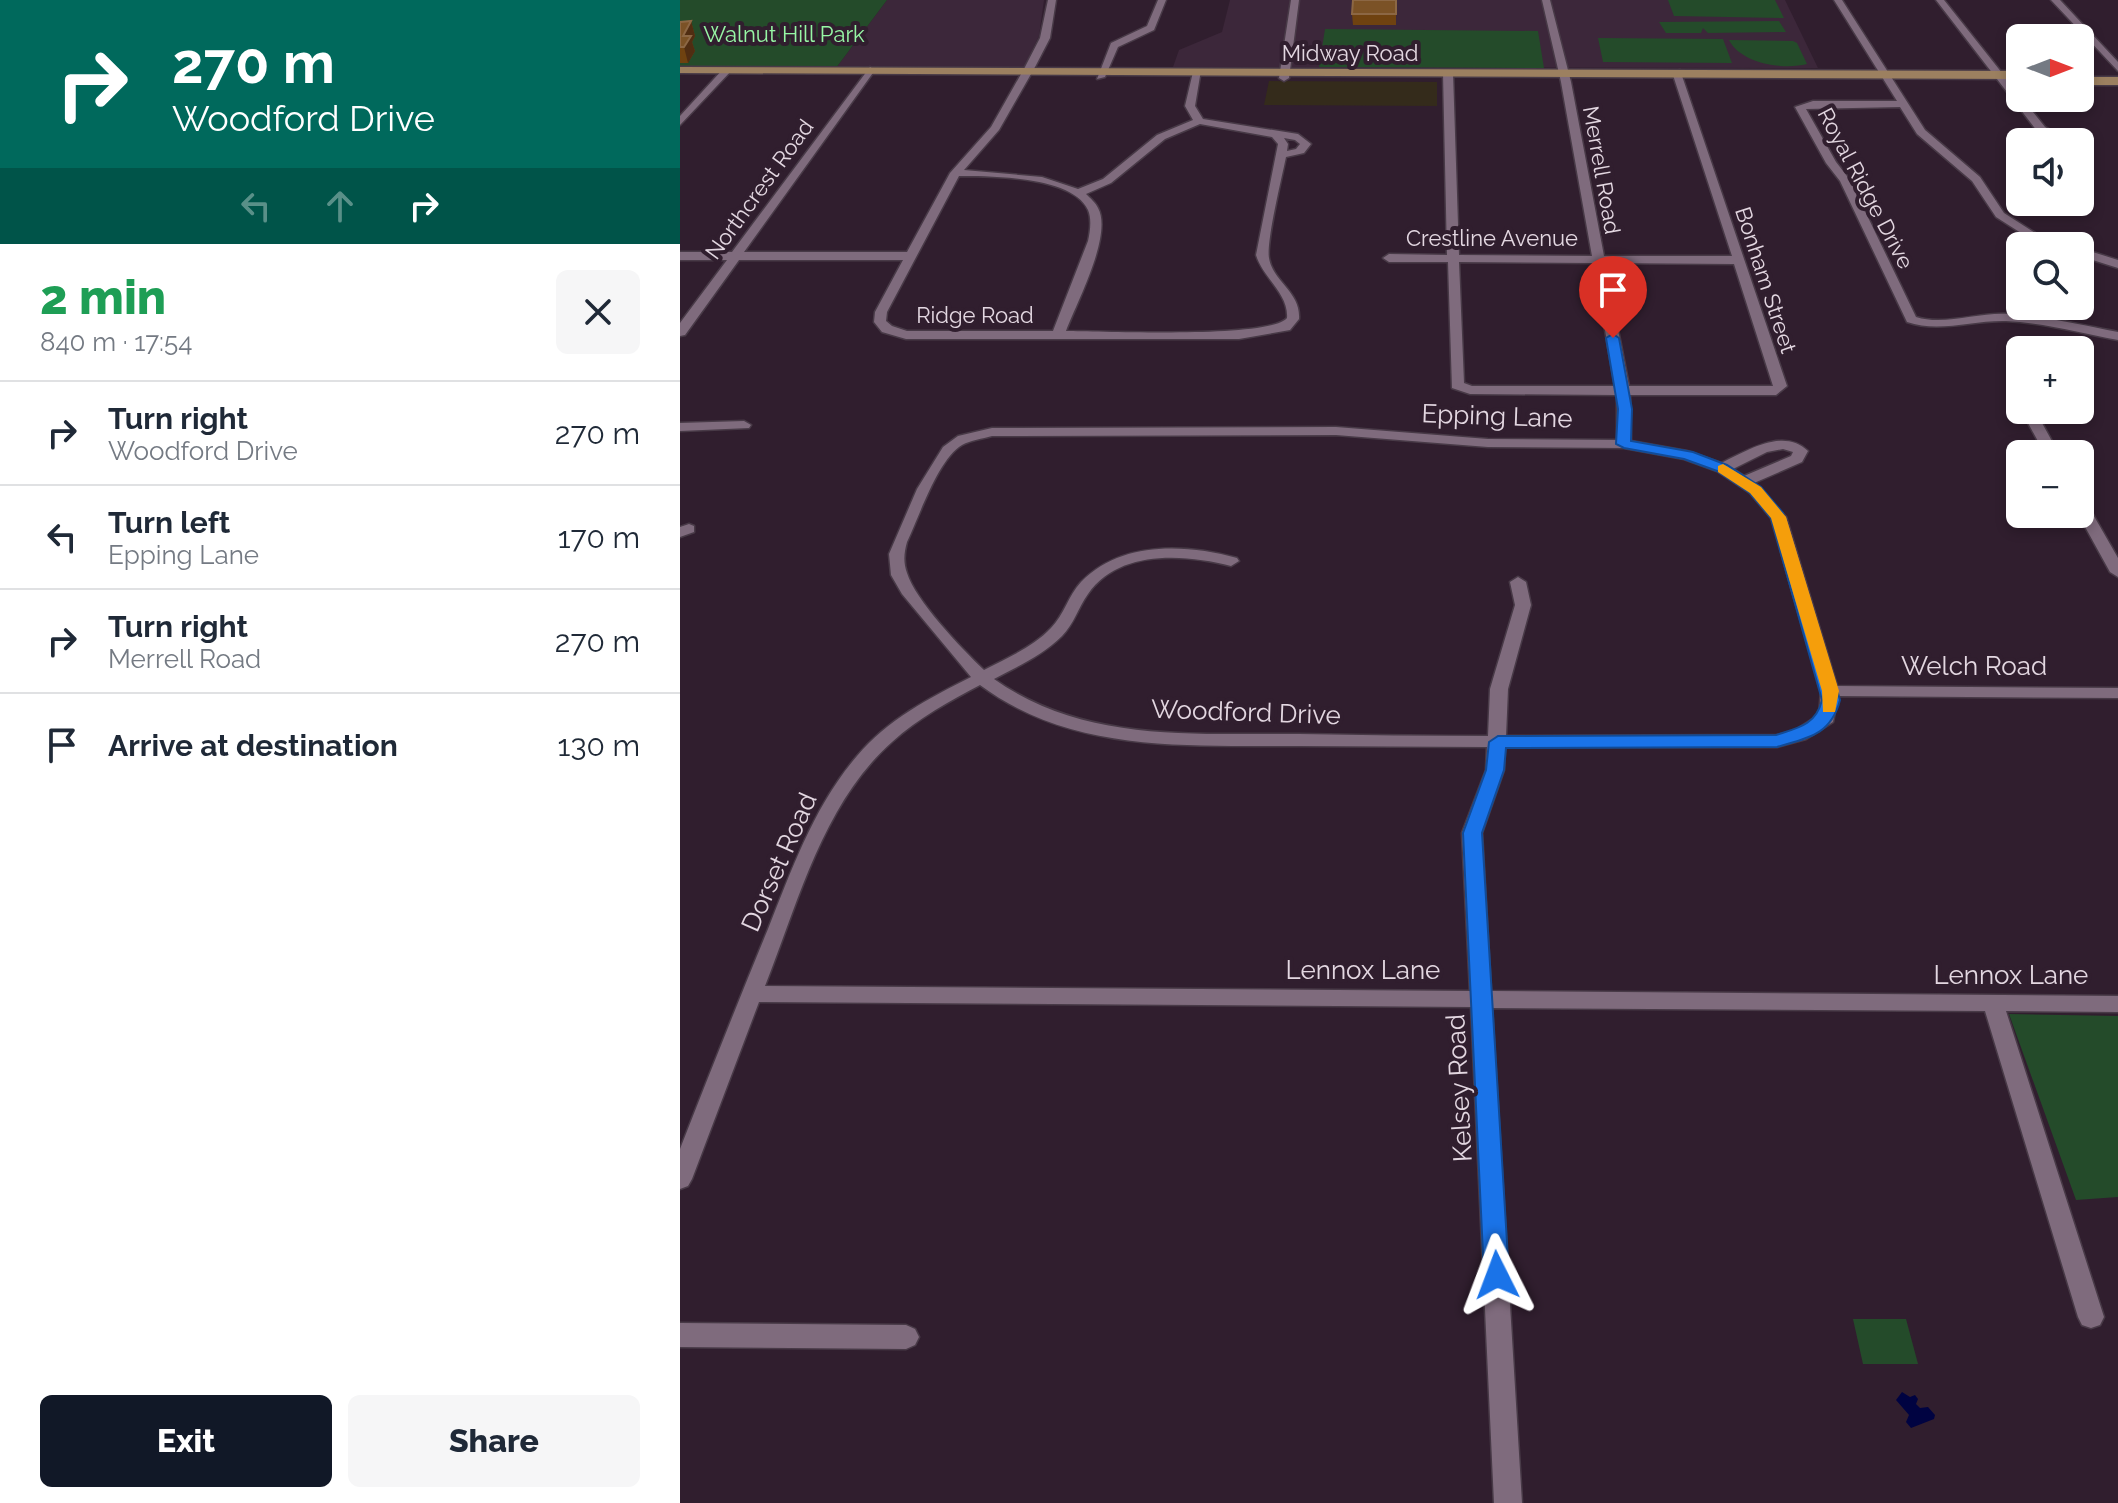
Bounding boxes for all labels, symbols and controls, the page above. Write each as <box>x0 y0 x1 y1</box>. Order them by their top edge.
park label: Walnut Hill Park <box>703 21 865 47</box>
north arrow <box>2006 24 2094 112</box>
map controls <box>2006 24 2094 528</box>
text: 270 m <box>172 30 335 96</box>
icon: right <box>40 32 144 136</box>
street label: Midway Road <box>1282 40 1418 66</box>
text: Woodford Drive <box>172 97 435 139</box>
street label: Royal Ridge Drive <box>1813 103 1919 273</box>
street label: Merrell Road <box>1578 104 1626 236</box>
street label: Northcrest Road <box>700 114 818 264</box>
button: sound <box>2006 128 2094 216</box>
icon: left <box>234 184 278 228</box>
icon: ahead <box>318 184 362 228</box>
icon: right <box>402 184 446 228</box>
street label: Bonham Street <box>1730 204 1802 357</box>
street label: Crestline Avenue <box>1406 225 1578 251</box>
button: search <box>2006 232 2094 320</box>
pin <box>1579 256 1647 338</box>
icon: arrive <box>1591 268 1635 312</box>
text: 2 min <box>40 269 166 325</box>
button: close <box>556 270 640 354</box>
street label: Ridge Road <box>916 302 1034 328</box>
text: 840 m · 17:54 <box>40 327 192 357</box>
button: + <box>2006 336 2094 424</box>
street label: Epping Lane <box>1421 398 1573 434</box>
text: Turn right <box>108 401 248 436</box>
icon: right <box>40 411 84 455</box>
text: 270 m <box>555 416 640 451</box>
text: Woodford Drive <box>108 436 298 466</box>
button: − <box>2006 440 2094 528</box>
text: Turn left <box>108 505 230 540</box>
icon: left <box>40 515 84 559</box>
text: 170 m <box>558 520 640 555</box>
text: Epping Lane <box>108 540 259 570</box>
text: Turn right <box>108 609 248 644</box>
icon: right <box>40 619 84 663</box>
text: 270 m <box>555 624 640 659</box>
text: Merrell Road <box>108 644 261 674</box>
street label: Welch Road <box>1901 651 2047 681</box>
street label: Woodford Drive <box>1151 694 1341 730</box>
icon: arrive <box>40 723 84 767</box>
text: Arrive at destination <box>108 728 398 763</box>
text: 130 m <box>558 728 640 763</box>
street label: Dorset Road <box>735 788 823 936</box>
street label: Lennox Lane <box>1286 955 1440 985</box>
street label: Lennox Lane <box>1934 960 2088 990</box>
street label: Kelsey Road <box>1440 1013 1478 1163</box>
position arrow <box>1455 1233 1539 1317</box>
button: Exit <box>40 1395 332 1487</box>
button: Share <box>348 1395 640 1487</box>

